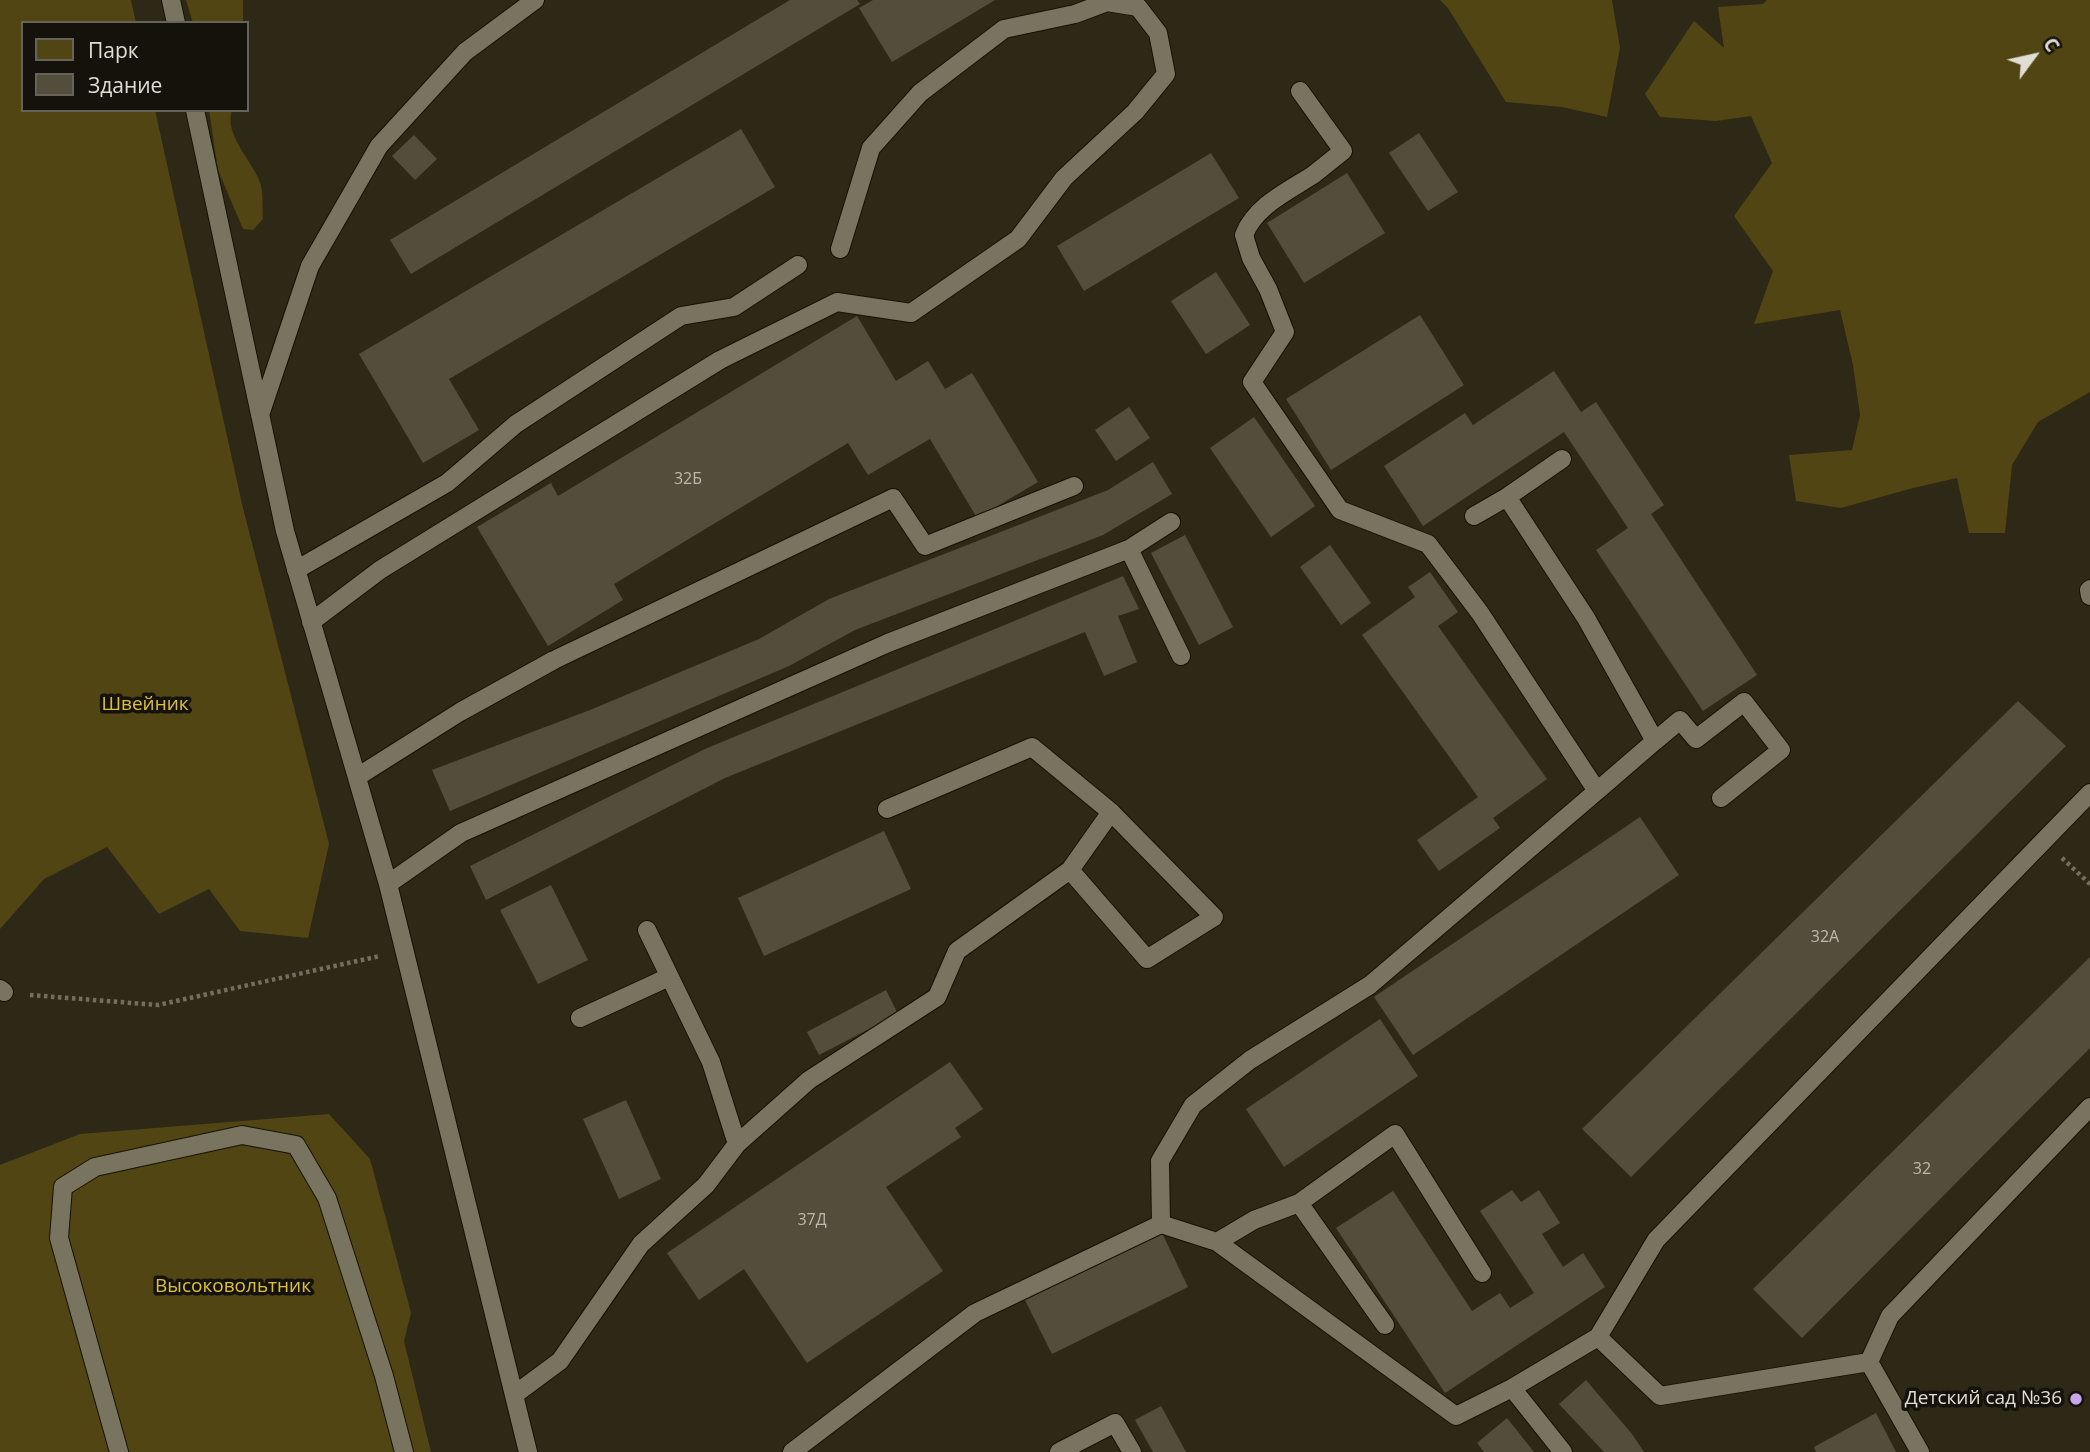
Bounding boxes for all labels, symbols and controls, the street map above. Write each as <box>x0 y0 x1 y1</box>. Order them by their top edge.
legend <box>21 21 248 112</box>
north arrow <box>1999 21 2069 91</box>
text: С <box>2037 32 2066 57</box>
text: Парк <box>88 36 139 64</box>
text: Здание <box>88 71 162 99</box>
house number: 32Б <box>674 469 702 489</box>
park label: Швейник <box>101 694 189 716</box>
house number: 32А <box>1811 927 1839 947</box>
house number: 32 <box>1913 1159 1931 1179</box>
house number: 37Д <box>797 1210 827 1230</box>
park label: Высоковольтник <box>155 1276 311 1298</box>
place label: Детский сад №36 <box>1905 1388 2062 1410</box>
marker: Детский сад №36 <box>2068 1391 2084 1407</box>

